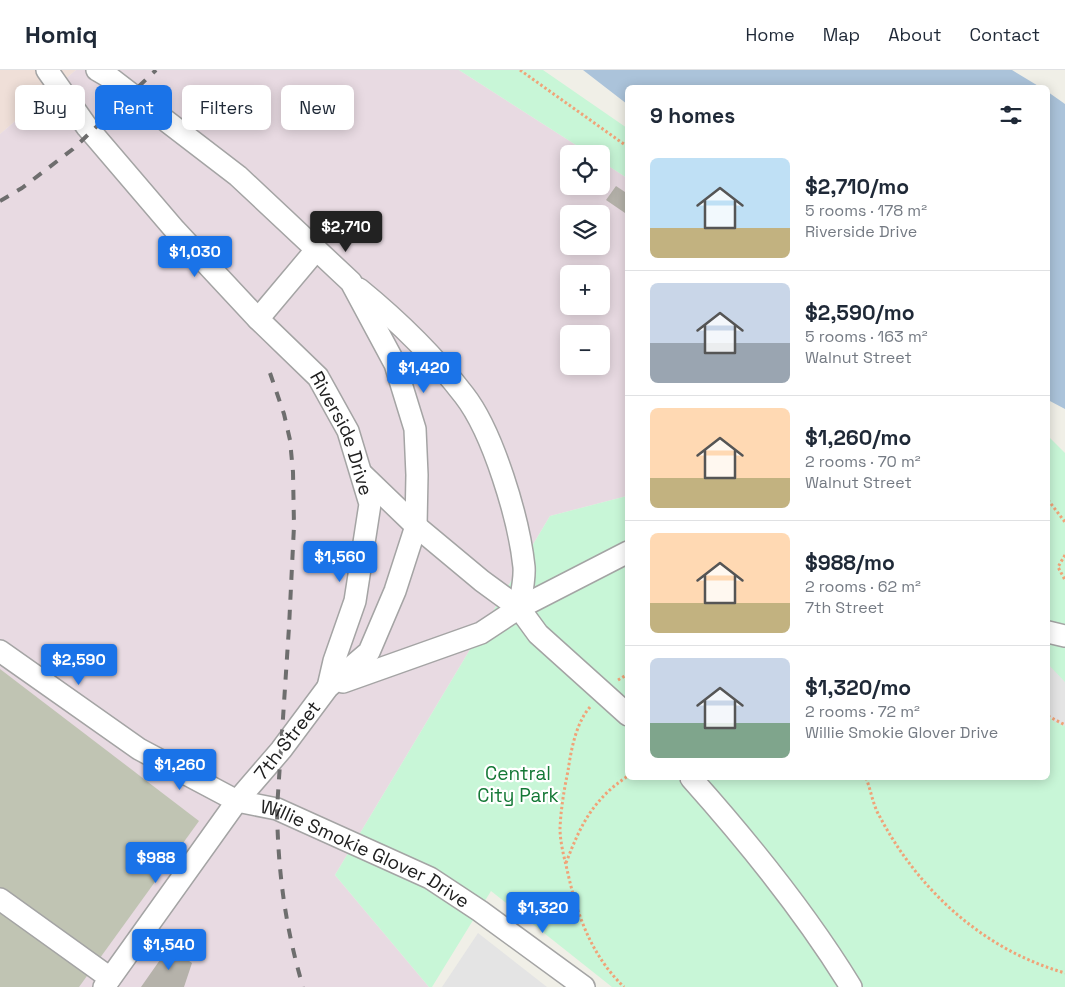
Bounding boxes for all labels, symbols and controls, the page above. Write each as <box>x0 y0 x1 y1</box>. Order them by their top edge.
text: Homiq <box>25 19 98 50</box>
text: Home <box>746 23 795 46</box>
text: Map <box>823 23 860 46</box>
text: About <box>888 23 942 46</box>
text: Contact <box>970 23 1040 46</box>
chip: Buy <box>15 85 85 130</box>
chip: Rent <box>95 85 172 130</box>
chip: Filters <box>182 85 271 130</box>
chip: New <box>281 85 354 130</box>
icon: filters <box>997 101 1025 129</box>
text: 9 homes <box>650 102 735 129</box>
map controls <box>560 145 610 375</box>
button: locate <box>560 145 610 195</box>
text: $2,710/mo <box>805 173 909 200</box>
icon: home <box>690 178 750 238</box>
text: 5 rooms · 178 m² <box>805 200 927 221</box>
button: layers <box>560 205 610 255</box>
pin: $2,710 <box>305 210 387 253</box>
text: $2,710 <box>321 216 371 237</box>
text: Riverside Drive <box>805 221 917 242</box>
pin: $1,030 <box>154 236 236 278</box>
text: $1,030 <box>169 241 221 262</box>
button: + <box>560 265 610 315</box>
text: $2,590/mo <box>805 299 915 326</box>
icon: home <box>690 303 750 363</box>
button: − <box>560 325 610 375</box>
text: 5 rooms · 163 m² <box>805 326 928 347</box>
text: Walnut Street <box>805 347 912 368</box>
pin: $1,420 <box>383 352 465 394</box>
text: $1,420 <box>398 357 450 378</box>
street label: Riverside Drive <box>304 367 379 499</box>
text: $1,260/mo <box>805 424 911 451</box>
icon: home <box>690 428 750 488</box>
text: 2 rooms · 70 m² <box>805 451 921 472</box>
text: Walnut Street <box>805 472 912 493</box>
pin: $1,560 <box>299 540 381 583</box>
text: $1,560 <box>314 546 366 567</box>
text: $988/mo <box>805 549 895 576</box>
icon: home <box>690 553 750 613</box>
text: 2 rooms · 62 m² <box>805 576 921 597</box>
text: 7th Street <box>805 597 884 618</box>
pin: $2,590 <box>38 644 120 686</box>
text: $2,590 <box>52 649 106 670</box>
text: $1,320/mo <box>805 674 911 701</box>
icon: home <box>690 678 750 738</box>
street label: 7th Street <box>249 696 326 785</box>
text: 2 rooms · 72 m² <box>805 701 920 722</box>
text: Willie Smokie Glover Drive <box>805 722 998 743</box>
pin: $1,260 <box>139 748 221 791</box>
text: $1,260 <box>154 754 206 775</box>
park label: Central City Park <box>477 761 559 808</box>
street label: Willie Smokie Glover Drive <box>258 794 474 914</box>
pin: $988 <box>126 842 186 884</box>
text: $988 <box>137 847 175 868</box>
pin: $1,320 <box>502 892 584 934</box>
text: $1,320 <box>517 897 569 918</box>
pin: $1,540 <box>128 928 210 971</box>
text: $1,540 <box>143 934 195 955</box>

